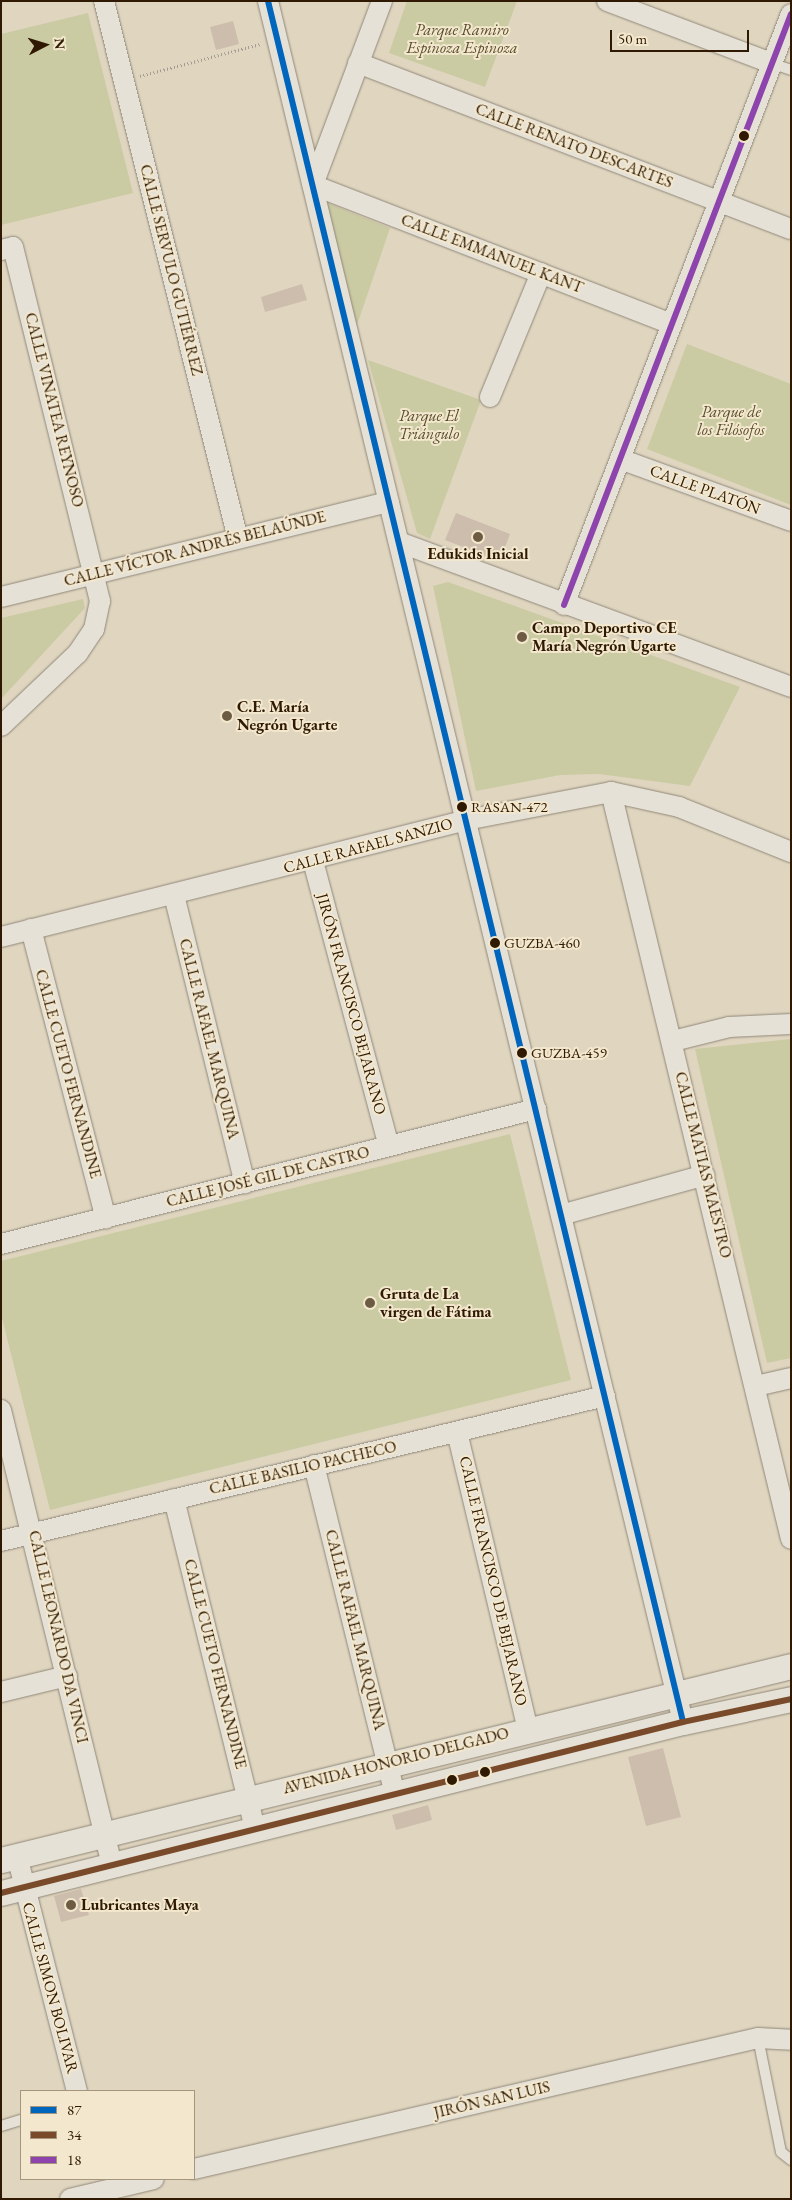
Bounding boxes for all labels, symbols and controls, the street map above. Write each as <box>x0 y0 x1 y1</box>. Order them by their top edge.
north arrow <box>20 20 70 70</box>
park label: Parque Ramiro Espinoza Espinoza <box>406 20 518 58</box>
scale bar <box>612 20 751 52</box>
text: 50 m <box>618 29 647 48</box>
text: N <box>50 37 69 50</box>
street label: CALLE RENATO DESCARTES <box>473 99 675 193</box>
unlabelled marker <box>739 131 749 141</box>
street label: CALLE SERVULO GUTIÉRREZ <box>135 162 207 378</box>
street label: CALLE EMMANUEL KANT <box>398 210 586 298</box>
street label: CALLE VINATEA REYNOSO <box>20 311 88 509</box>
park label: Parque de los Filósofos <box>697 402 765 440</box>
park label: Parque El Triángulo <box>399 406 459 444</box>
street label: CALLE PLATÓN <box>647 461 763 519</box>
street label: CALLE VÍCTOR ANDRÉS BELAÚNDE <box>62 507 328 591</box>
marker: Edukids Inicial <box>472 531 484 543</box>
place label: Edukids Inicial <box>428 544 528 564</box>
place label: Campo Deportivo CE María Negrón Ugarte <box>532 618 677 656</box>
marker: Campo Deportivo CE María Negrón Ugarte <box>516 631 528 643</box>
place label: C.E. María Negrón Ugarte <box>237 697 337 735</box>
marker: C.E. María Negrón Ugarte <box>221 710 233 722</box>
place label: RASAN-472 <box>471 798 548 816</box>
marker: RASAN-472 <box>457 802 467 812</box>
street label: CALLE RAFAEL SANZIO <box>281 814 455 878</box>
street label: JIRÓN FRANCISCO BEJARANO <box>312 891 390 1117</box>
place label: GUZBA-460 <box>504 934 580 952</box>
street label: CALLE RAFAEL MARQUINA <box>175 937 243 1141</box>
marker: GUZBA-460 <box>490 938 500 948</box>
street label: CALLE CUETO FERNANDINE <box>31 967 105 1181</box>
place label: GUZBA-459 <box>531 1044 607 1062</box>
marker: GUZBA-459 <box>517 1048 527 1058</box>
street label: CALLE MATIAS MAESTRO <box>671 1070 735 1260</box>
street label: CALLE JOSÉ GIL DE CASTRO <box>164 1142 372 1212</box>
place label: Gruta de La virgen de Fátima <box>380 1284 492 1322</box>
marker: Gruta de La virgen de Fátima <box>364 1297 376 1309</box>
street label: CALLE BASILIO PACHECO <box>207 1437 399 1499</box>
street label: CALLE FRANCISCO DE BEJARANO <box>455 1454 531 1708</box>
street label: CALLE RAFAEL MARQUINA <box>321 1528 389 1732</box>
street label: CALLE LEONARDO DA VINCI <box>24 1529 92 1745</box>
street label: CALLE CUETO FERNANDINE <box>180 1557 250 1771</box>
street label: AVENIDA HONORIO DELGADO <box>281 1724 511 1798</box>
unlabelled marker <box>480 1767 490 1777</box>
unlabelled marker <box>447 1775 457 1785</box>
place label: Lubricantes Maya <box>81 1895 199 1915</box>
marker: Lubricantes Maya <box>65 1899 77 1911</box>
street label: CALLE SIMON BOLIVAR <box>18 1900 82 2076</box>
street label: JIRÓN SAN LUIS <box>432 2077 552 2123</box>
legend <box>20 2090 195 2180</box>
text: 87 <box>67 2100 81 2119</box>
text: 34 <box>67 2125 81 2144</box>
text: 18 <box>67 2150 81 2169</box>

